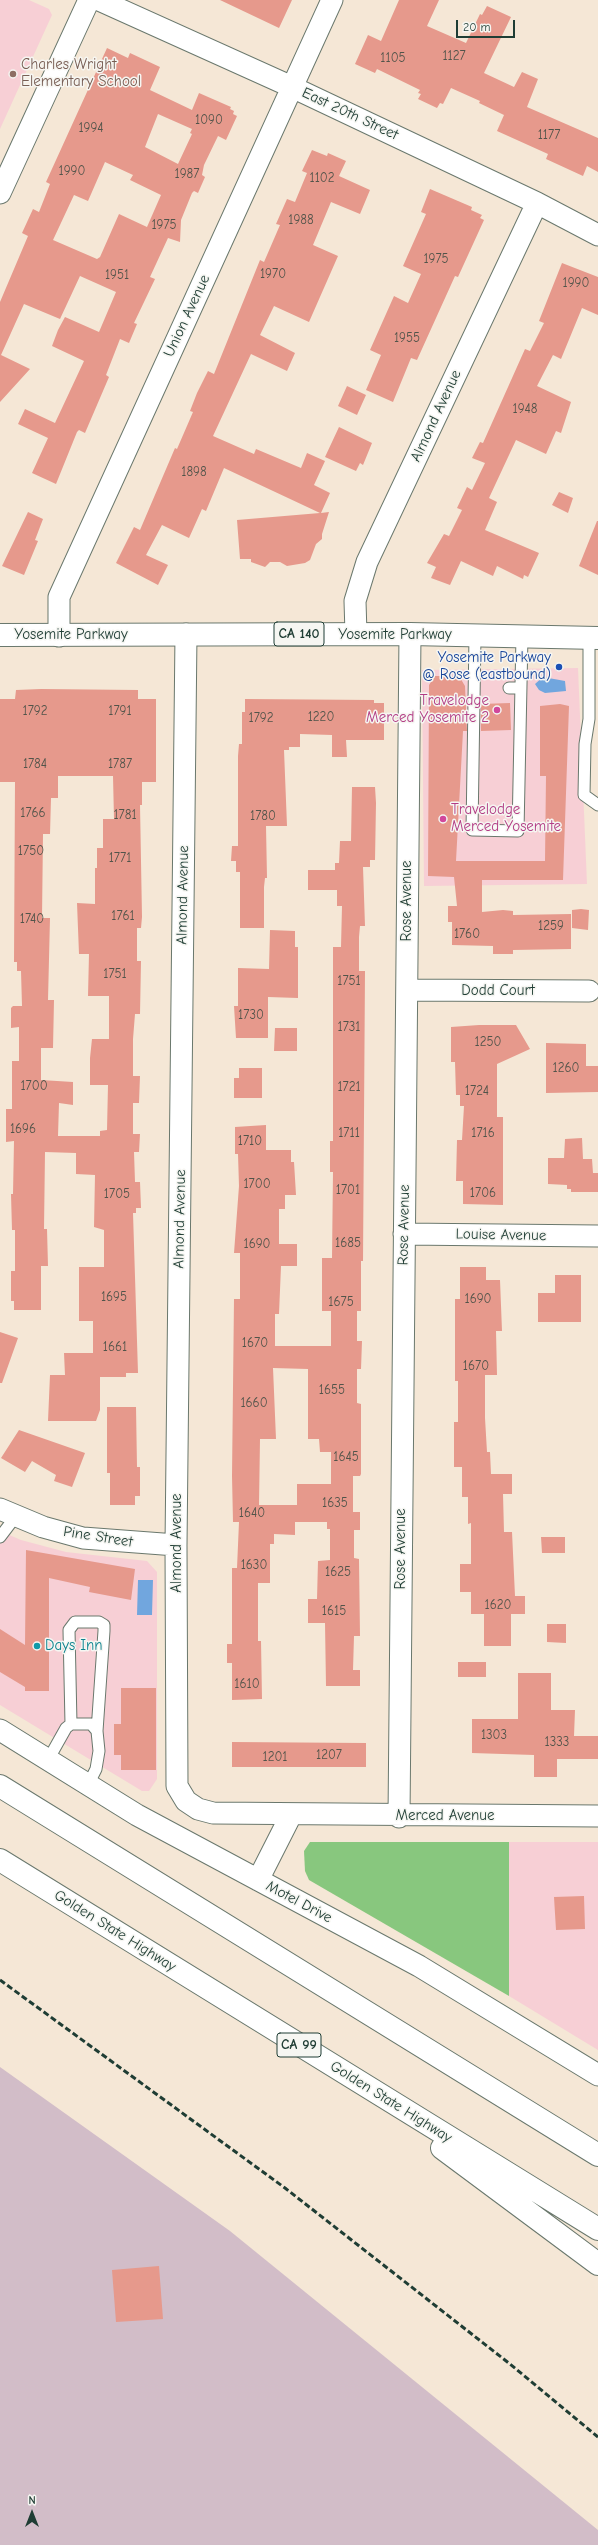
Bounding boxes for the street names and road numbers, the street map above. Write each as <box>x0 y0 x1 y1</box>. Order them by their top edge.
street label: East 20th Street <box>299 84 401 144</box>
street label: Union Avenue <box>160 272 214 360</box>
street label: Almond Avenue <box>407 367 465 465</box>
road number: CA 140 <box>274 622 324 646</box>
street label: Yosemite Parkway <box>14 626 128 644</box>
street label: Yosemite Parkway <box>338 626 452 644</box>
street label: Almond Avenue <box>173 845 193 945</box>
street label: Rose Avenue <box>398 861 416 941</box>
street label: Dodd Court <box>461 982 535 1000</box>
street label: Almond Avenue <box>170 1169 190 1269</box>
street label: Rose Avenue <box>394 1184 414 1266</box>
street label: Louise Avenue <box>456 1225 546 1245</box>
street label: Almond Avenue <box>168 1493 186 1593</box>
street label: Rose Avenue <box>392 1509 410 1589</box>
street label: Pine Street <box>62 1523 134 1551</box>
street label: Merced Avenue <box>396 1807 494 1825</box>
street label: Motel Drive <box>263 1877 335 1927</box>
street label: Golden State Highway <box>51 1886 179 1976</box>
road number: CA 99 <box>277 2033 321 2057</box>
street label: Golden State Highway <box>327 2057 455 2147</box>

